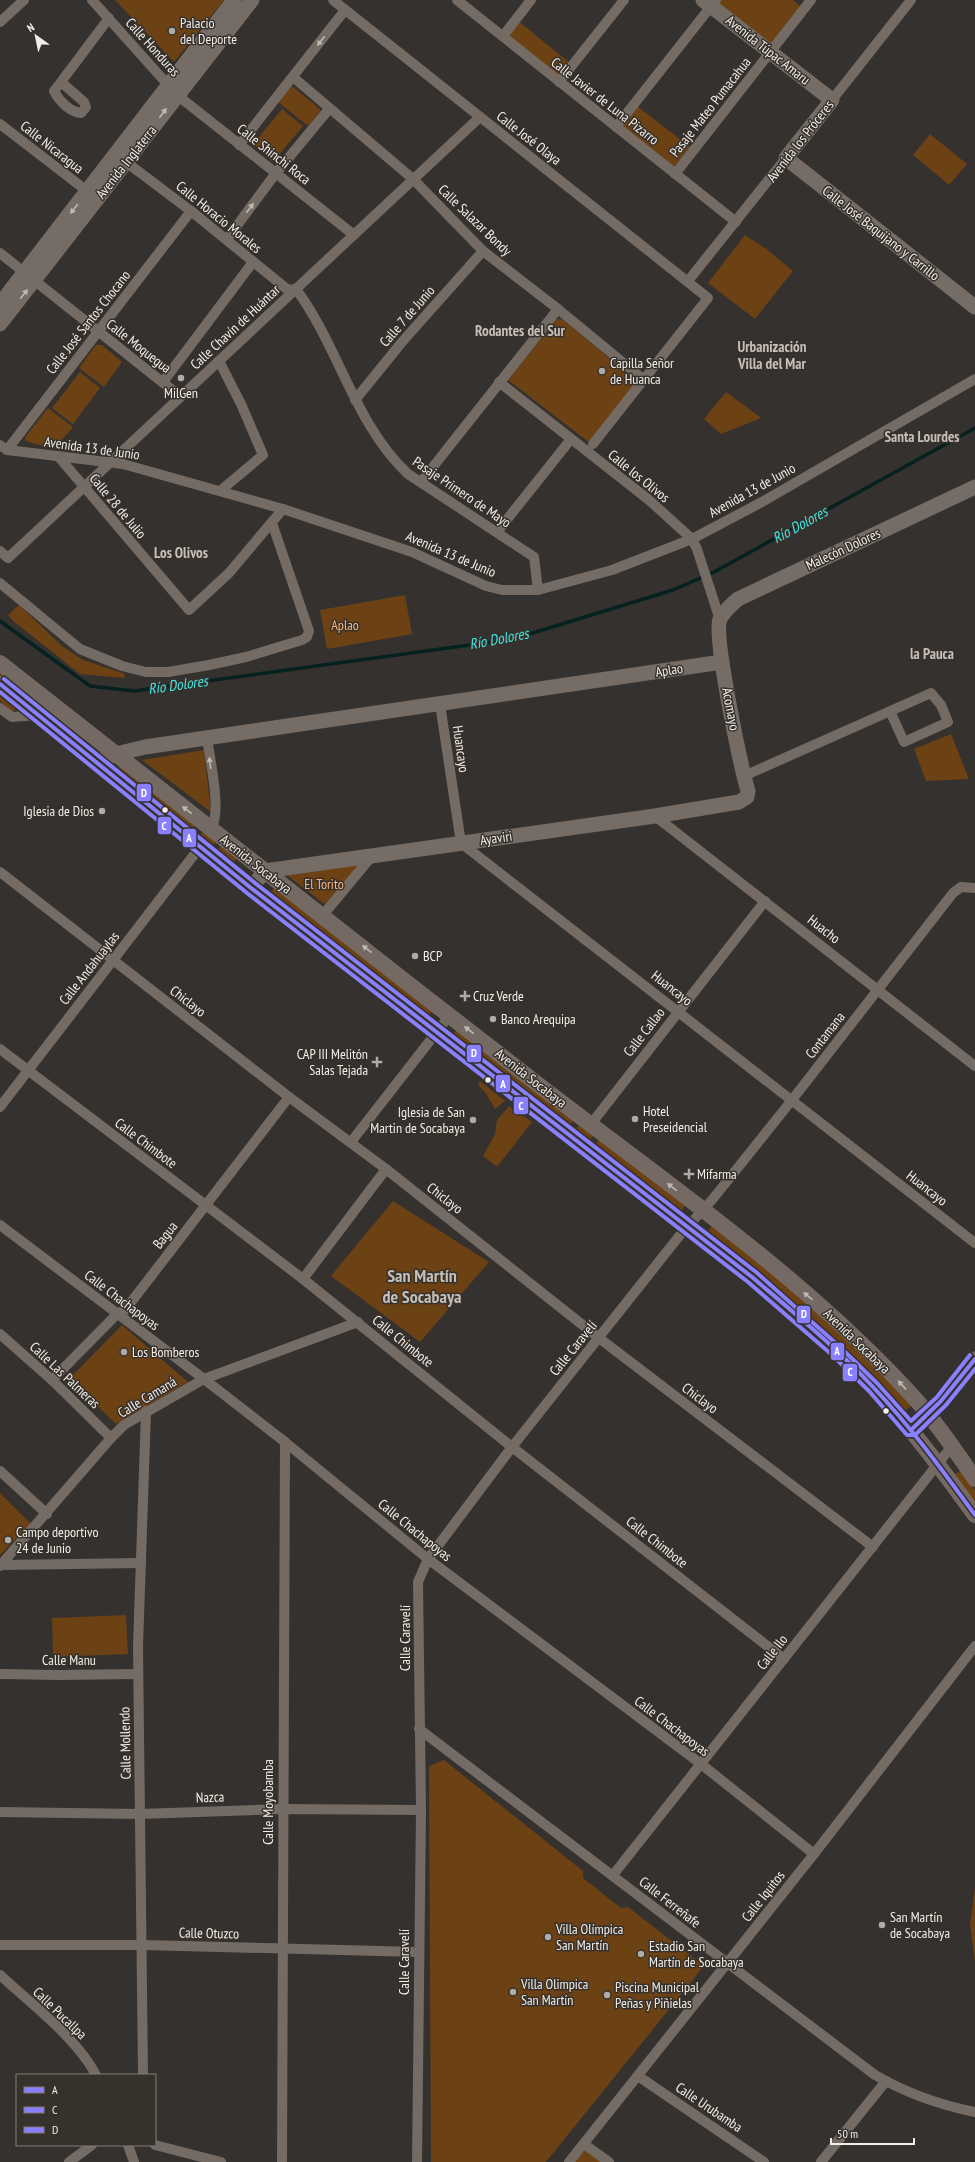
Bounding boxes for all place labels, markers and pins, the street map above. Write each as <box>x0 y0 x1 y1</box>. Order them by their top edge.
place label: Palacio del Deporte <box>180 14 237 48</box>
marker: Palacio del Deporte <box>167 26 177 36</box>
place label: Capilla Señor de Huanca <box>610 354 674 388</box>
marker: Capilla Señor de Huanca <box>597 366 607 376</box>
marker: MilGen <box>176 373 186 383</box>
place label: MilGen <box>164 384 198 402</box>
place label: Iglesia de Dios <box>23 802 94 820</box>
unlabelled marker <box>160 805 170 815</box>
marker: Iglesia de Dios <box>97 806 107 816</box>
place label: BCP <box>423 947 442 965</box>
marker: BCP <box>410 951 420 961</box>
place label: Cruz Verde <box>473 987 524 1005</box>
marker: Cruz Verde <box>460 991 470 1001</box>
place label: Banco Arequipa <box>501 1010 576 1028</box>
marker: Banco Arequipa <box>488 1014 498 1024</box>
place label: CAP III Melitón Salas Tejada <box>297 1045 368 1079</box>
marker: CAP III Melitón Salas Tejada <box>371 1056 383 1068</box>
unlabelled marker <box>483 1075 493 1085</box>
place label: Hotel Preseidencial <box>643 1102 708 1136</box>
place label: Iglesia de San Martin de Socabaya <box>370 1103 465 1137</box>
marker: Hotel Preseidencial <box>630 1114 640 1124</box>
marker: Iglesia de San Martin de Socabaya <box>468 1115 478 1125</box>
place label: Mifarma <box>697 1165 737 1183</box>
marker: Mifarma <box>684 1169 694 1179</box>
place label: Los Bomberos <box>132 1343 199 1361</box>
marker: Los Bomberos <box>119 1347 129 1357</box>
unlabelled marker <box>881 1406 891 1416</box>
place label: Campo deportivo 24 de Junio <box>16 1523 99 1557</box>
marker: Campo deportivo 24 de Junio <box>3 1535 13 1545</box>
place label: San Martín de Socabaya <box>890 1908 950 1942</box>
place label: Villa Olímpica San Martín <box>555 1920 623 1954</box>
marker: San Martín de Socabaya <box>877 1920 887 1930</box>
marker: Villa Olímpica San Martín <box>543 1932 553 1942</box>
place label: Estadio San Martín de Socabaya <box>649 1937 744 1971</box>
marker: Estadio San Martín de Socabaya <box>636 1949 646 1959</box>
place label: Villa Olimpica San Martín <box>520 1975 588 2009</box>
place label: Piscina Municipal Peñas y Piñielas <box>615 1978 700 2012</box>
marker: Villa Olimpica San Martín <box>508 1987 518 1997</box>
marker: Piscina Municipal Peñas y Piñielas <box>602 1990 612 2000</box>

